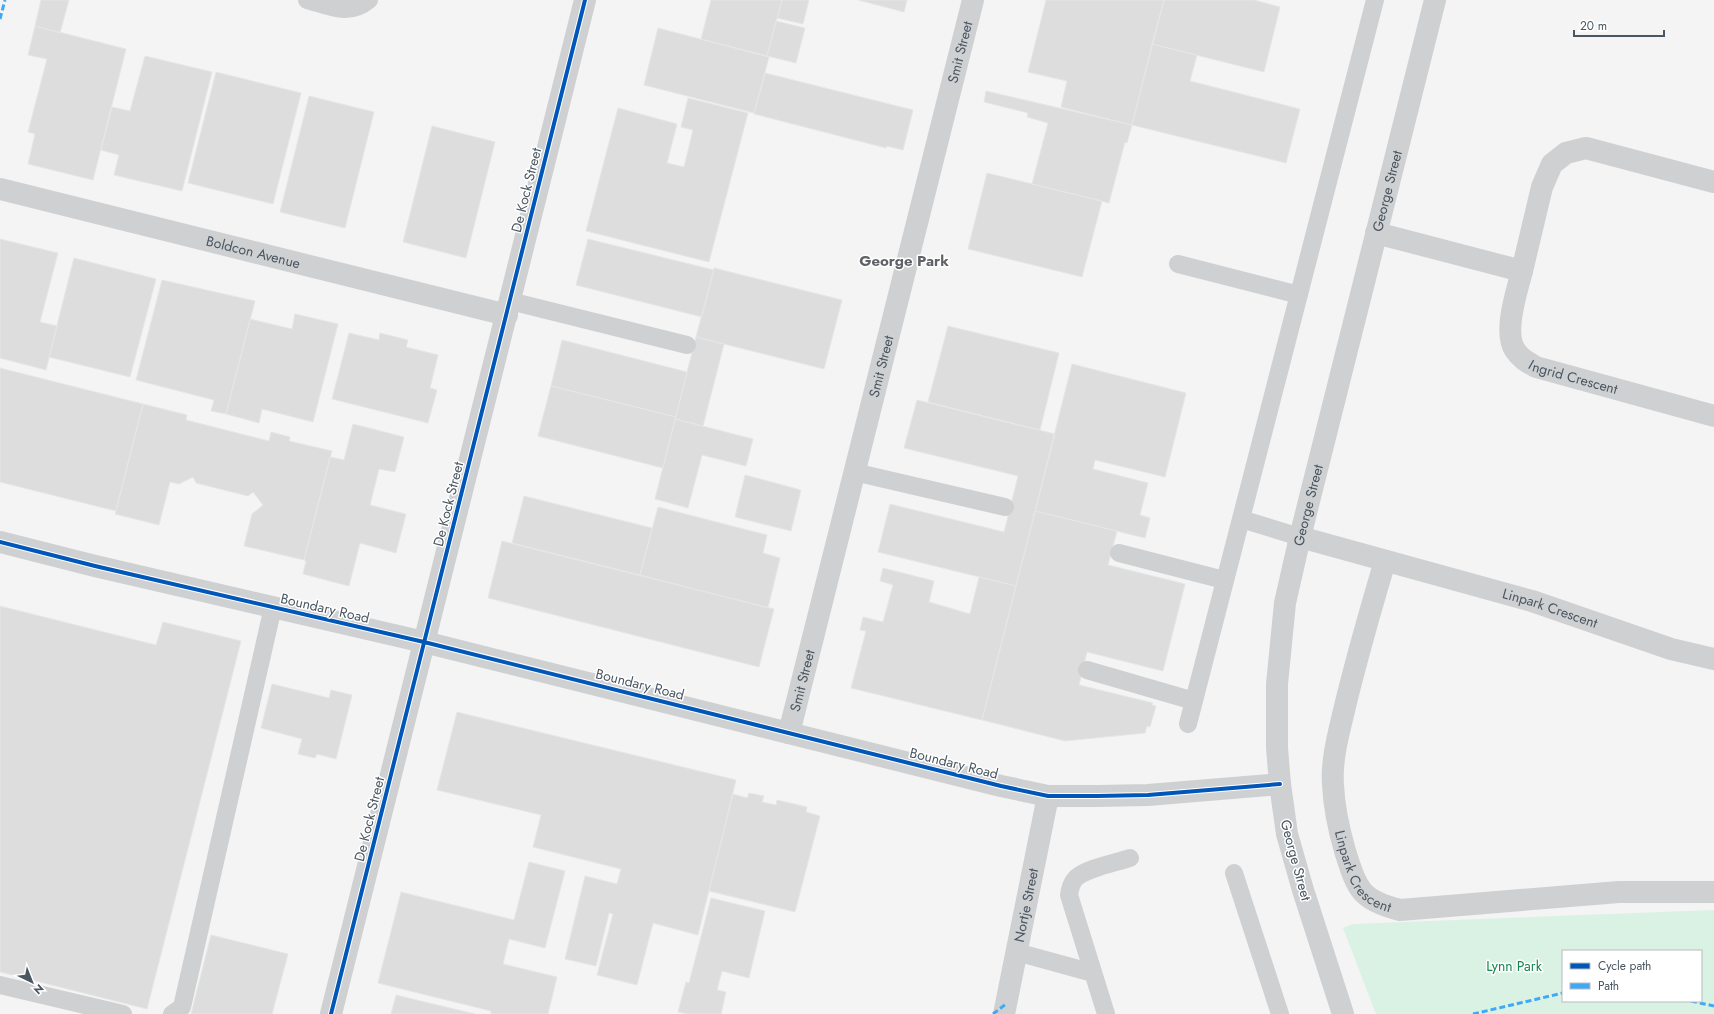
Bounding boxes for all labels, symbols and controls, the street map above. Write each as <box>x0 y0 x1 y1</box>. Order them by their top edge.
scale bar <box>1574 12 1664 38</box>
text: 20 m <box>1580 17 1607 35</box>
street label: Smit Street <box>943 18 977 85</box>
street label: De Kock Street <box>506 145 546 234</box>
street label: George Street <box>1367 148 1407 234</box>
street label: Boldcon Avenue <box>204 231 302 273</box>
district label: George Park <box>859 250 949 272</box>
street label: Smit Street <box>864 333 899 400</box>
street label: Ingrid Crescent <box>1525 355 1621 399</box>
street label: De Kock Street <box>428 459 468 548</box>
street label: George Street <box>1288 462 1328 548</box>
street label: Linpark Crescent <box>1500 583 1601 633</box>
street label: Boundary Road <box>279 588 371 628</box>
street label: Smit Street <box>785 647 820 714</box>
street label: Boundary Road <box>594 663 686 705</box>
street label: Boundary Road <box>908 742 1000 784</box>
street label: De Kock Street <box>349 774 389 863</box>
street label: George Street <box>1276 817 1317 903</box>
street label: Linpark Crescent <box>1330 828 1394 917</box>
street label: Nortje Street <box>1009 866 1043 944</box>
legend <box>1562 950 1702 1002</box>
park label: Lynn Park <box>1486 956 1543 976</box>
text: Cycle path <box>1598 957 1651 975</box>
north arrow <box>12 962 52 1002</box>
text: Path <box>1598 977 1619 995</box>
text: N <box>30 980 47 998</box>

